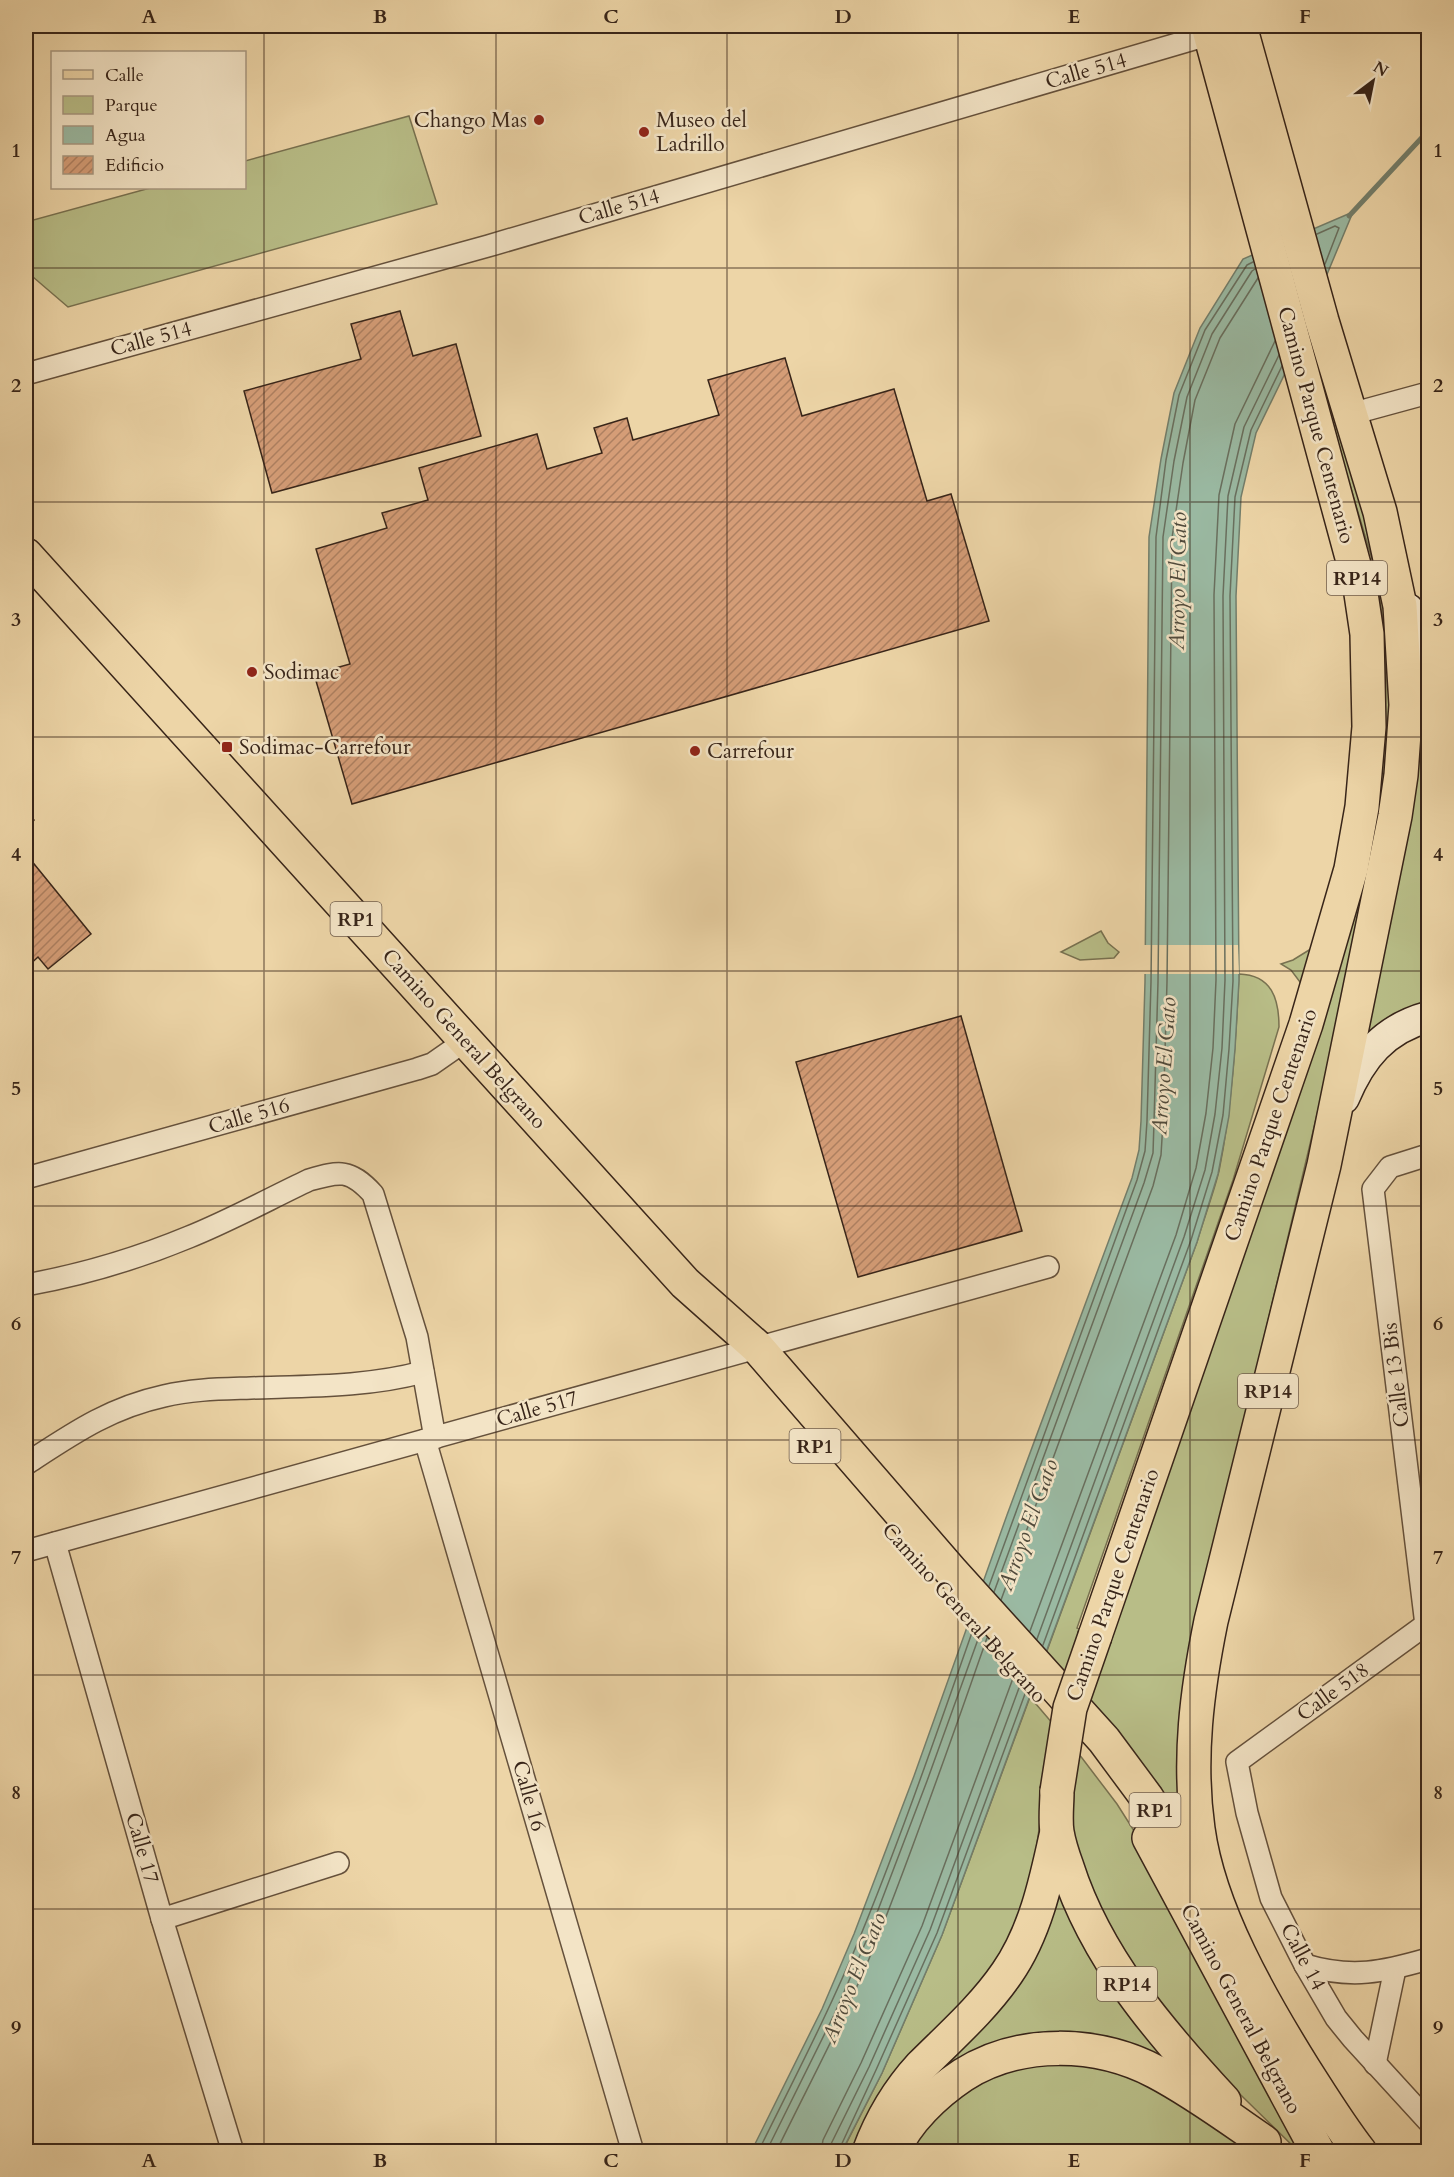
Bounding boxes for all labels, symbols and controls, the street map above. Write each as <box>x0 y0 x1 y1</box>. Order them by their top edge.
text: A <box>141 3 157 30</box>
text: B <box>373 3 387 30</box>
text: C <box>603 3 619 30</box>
text: D <box>834 3 852 30</box>
text: E <box>1068 3 1080 30</box>
text: F <box>1299 3 1311 30</box>
street label: Calle 514 <box>1042 46 1130 96</box>
legend <box>51 51 246 189</box>
north arrow <box>1343 51 1403 111</box>
text: N <box>1369 56 1392 82</box>
text: Calle <box>105 63 144 88</box>
text: Parque <box>105 93 158 118</box>
place label: Chango Mas <box>414 106 527 135</box>
place label: Museo del Ladrillo <box>656 106 747 159</box>
marker: Chango Mas <box>532 113 546 127</box>
text: Agua <box>105 123 146 148</box>
marker: Museo del Ladrillo <box>637 125 651 139</box>
text: 1 <box>11 137 21 164</box>
text: 1 <box>1433 137 1443 164</box>
text: Edificio <box>105 153 164 178</box>
street label: Calle 514 <box>575 182 663 232</box>
street label: Camino Parque Centenario <box>1270 303 1362 547</box>
street label: Calle 514 <box>107 314 195 364</box>
text: 2 <box>11 372 21 399</box>
text: 2 <box>1433 372 1443 399</box>
water label: Arroyo El Gato <box>1162 512 1194 651</box>
road number: RP14 <box>1327 561 1387 595</box>
text: 3 <box>11 606 21 633</box>
text: 3 <box>1433 606 1443 633</box>
place label: Sodimac <box>264 658 339 687</box>
marker: Sodimac <box>245 665 259 679</box>
place label: Sodimac-Carrefour <box>239 733 411 762</box>
place label: Carrefour <box>707 737 794 766</box>
marker: Sodimac-Carrefour <box>220 740 234 754</box>
marker: Carrefour <box>688 744 702 758</box>
text: 4 <box>11 841 21 868</box>
text: 4 <box>1433 841 1443 868</box>
road number: RP1 <box>330 902 382 936</box>
street label: Camino General Belgrano <box>375 942 553 1136</box>
water label: Arroyo El Gato <box>1144 996 1184 1137</box>
street label: Camino Parque Centenario <box>1217 1005 1325 1245</box>
text: 5 <box>11 1075 21 1102</box>
text: 5 <box>1433 1075 1443 1102</box>
street label: Calle 516 <box>205 1091 293 1141</box>
text: 6 <box>11 1310 21 1337</box>
text: 6 <box>1433 1310 1443 1337</box>
street label: Calle 13 Bis <box>1375 1321 1417 1429</box>
road number: RP14 <box>1238 1374 1298 1408</box>
street label: Calle 517 <box>493 1384 581 1434</box>
road number: RP1 <box>790 1429 840 1463</box>
water label: Arroyo El Gato <box>990 1455 1066 1596</box>
street label: Camino Parque Centenario <box>1059 1465 1167 1705</box>
street label: Camino General Belgrano <box>875 1516 1053 1710</box>
text: 7 <box>11 1544 21 1571</box>
text: 7 <box>1433 1544 1443 1571</box>
street label: Calle 518 <box>1291 1656 1375 1728</box>
street label: Calle 16 <box>505 1757 553 1835</box>
text: 8 <box>11 1779 21 1806</box>
text: 8 <box>1433 1779 1443 1806</box>
road number: RP1 <box>1130 1793 1180 1827</box>
street label: Calle 17 <box>118 1809 166 1887</box>
street label: Camino General Belgrano <box>1173 1899 1309 2119</box>
water label: Arroyo El Gato <box>814 1908 894 2049</box>
street label: Calle 14 <box>1273 1918 1333 1996</box>
road number: RP14 <box>1097 1967 1157 2001</box>
text: 9 <box>11 2014 21 2041</box>
text: 9 <box>1433 2014 1443 2041</box>
text: A <box>141 2147 157 2174</box>
text: B <box>373 2147 387 2174</box>
text: C <box>603 2147 619 2174</box>
text: D <box>834 2147 852 2174</box>
text: E <box>1068 2147 1080 2174</box>
text: F <box>1299 2147 1311 2174</box>

